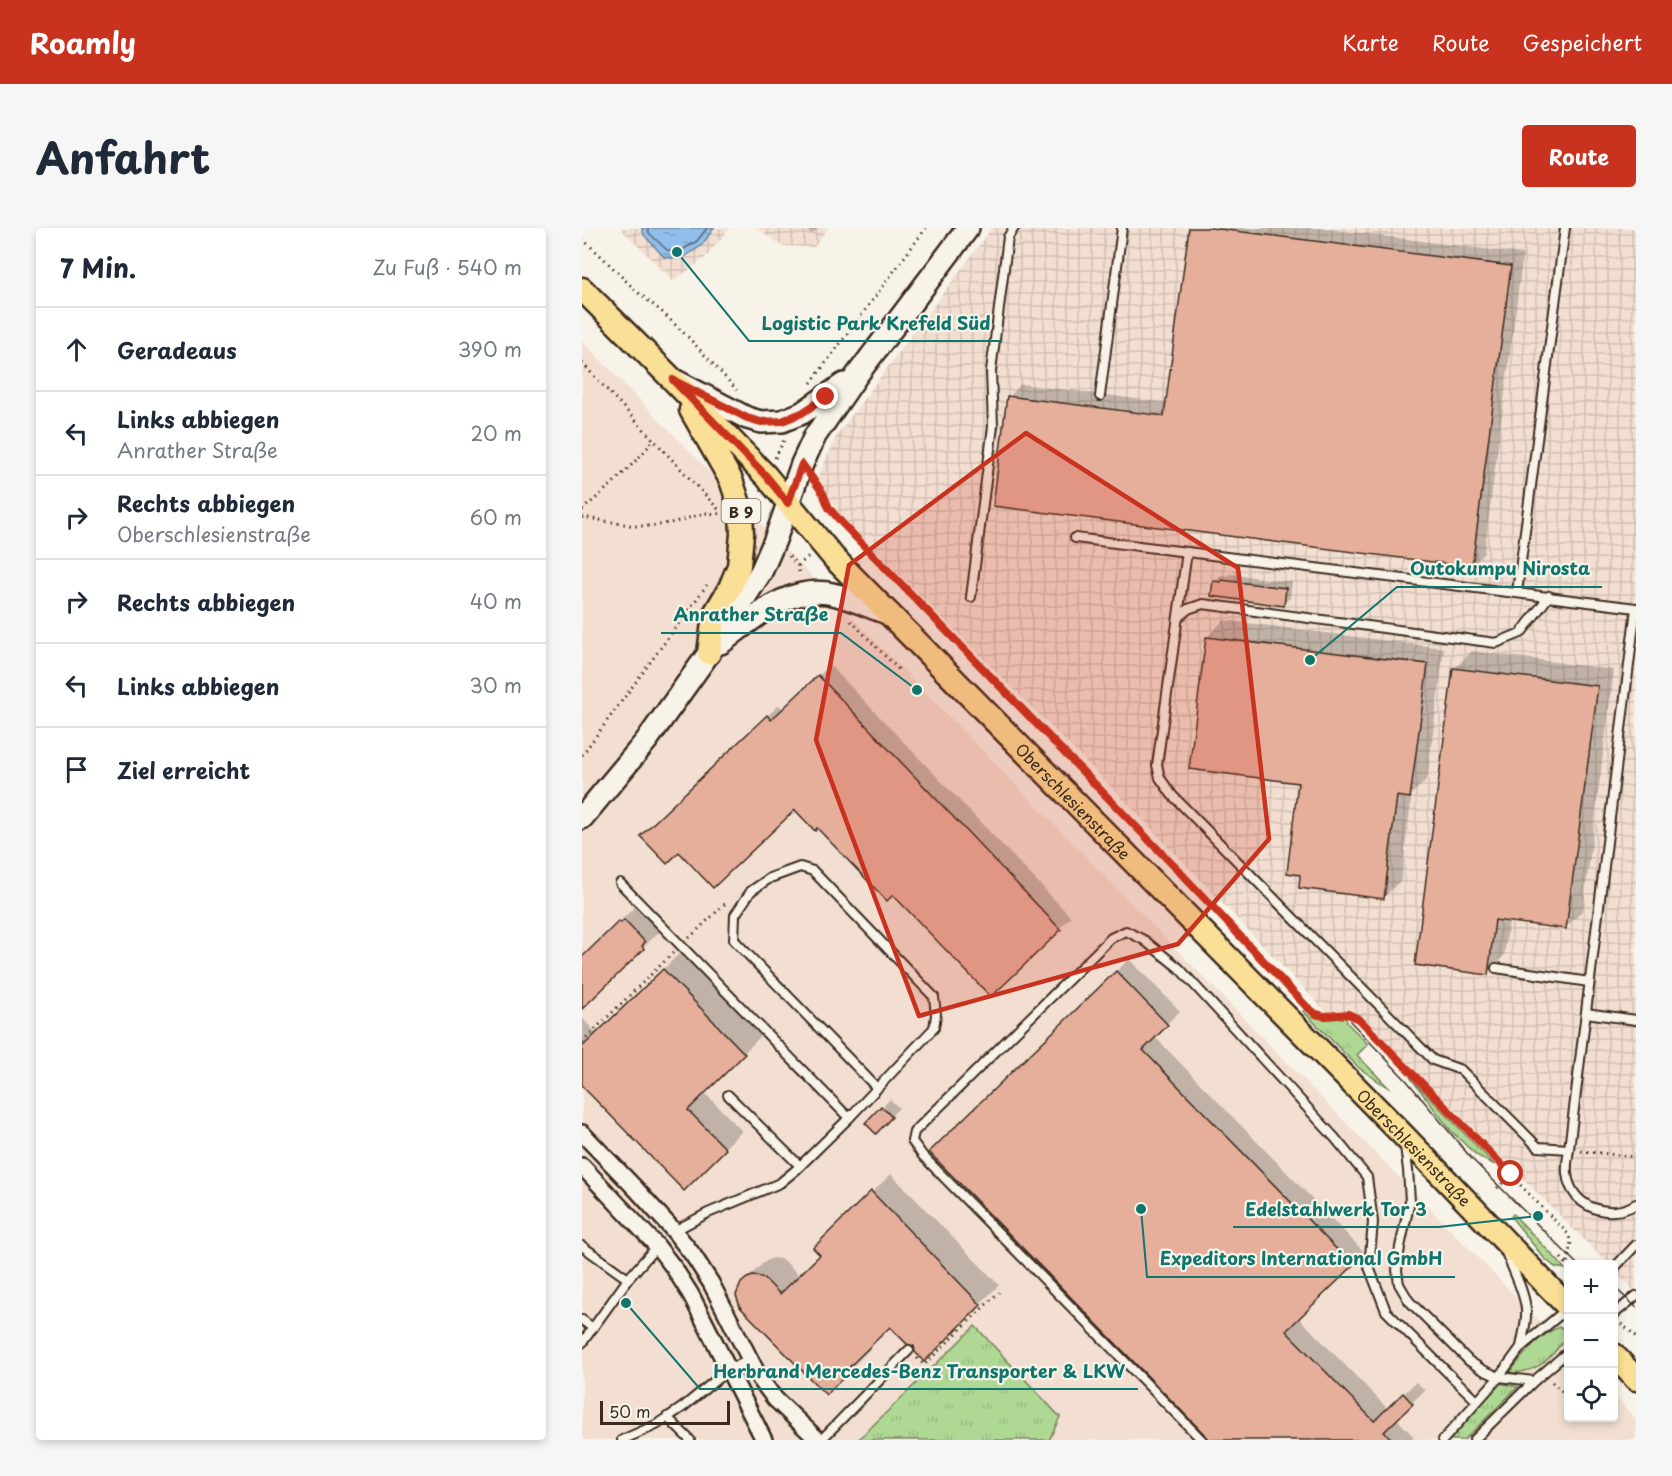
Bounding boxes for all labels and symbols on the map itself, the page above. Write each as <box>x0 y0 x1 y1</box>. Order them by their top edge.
callout: Logistic Park Krefeld Süd <box>749 305 1002 341</box>
text: Logistic Park Krefeld Süd <box>762 309 990 336</box>
route end <box>812 383 838 409</box>
road number: B 9 <box>722 499 760 523</box>
callout: Outokumpu Nirosta <box>1397 551 1602 587</box>
text: Outokumpu Nirosta <box>1410 554 1590 581</box>
callout: Anrather Straße <box>661 597 841 633</box>
text: Anrather Straße <box>674 600 829 627</box>
street label: Oberschlesienstraße <box>1010 737 1137 865</box>
street label: Oberschlesienstraße <box>1352 1083 1477 1211</box>
route start <box>1497 1160 1523 1186</box>
callout: Edelstahlwerk Tor 3 <box>1233 1191 1439 1227</box>
text: Edelstahlwerk Tor 3 <box>1245 1195 1427 1222</box>
callout: Expeditors International GmbH <box>1147 1241 1455 1277</box>
text: Expeditors International GmbH <box>1160 1244 1442 1271</box>
callout: Herbrand Mercedes-Benz Transporter & LKW <box>700 1353 1138 1389</box>
text: Herbrand Mercedes-Benz Transporter & LKW <box>713 1357 1125 1384</box>
scale bar <box>600 1398 730 1426</box>

